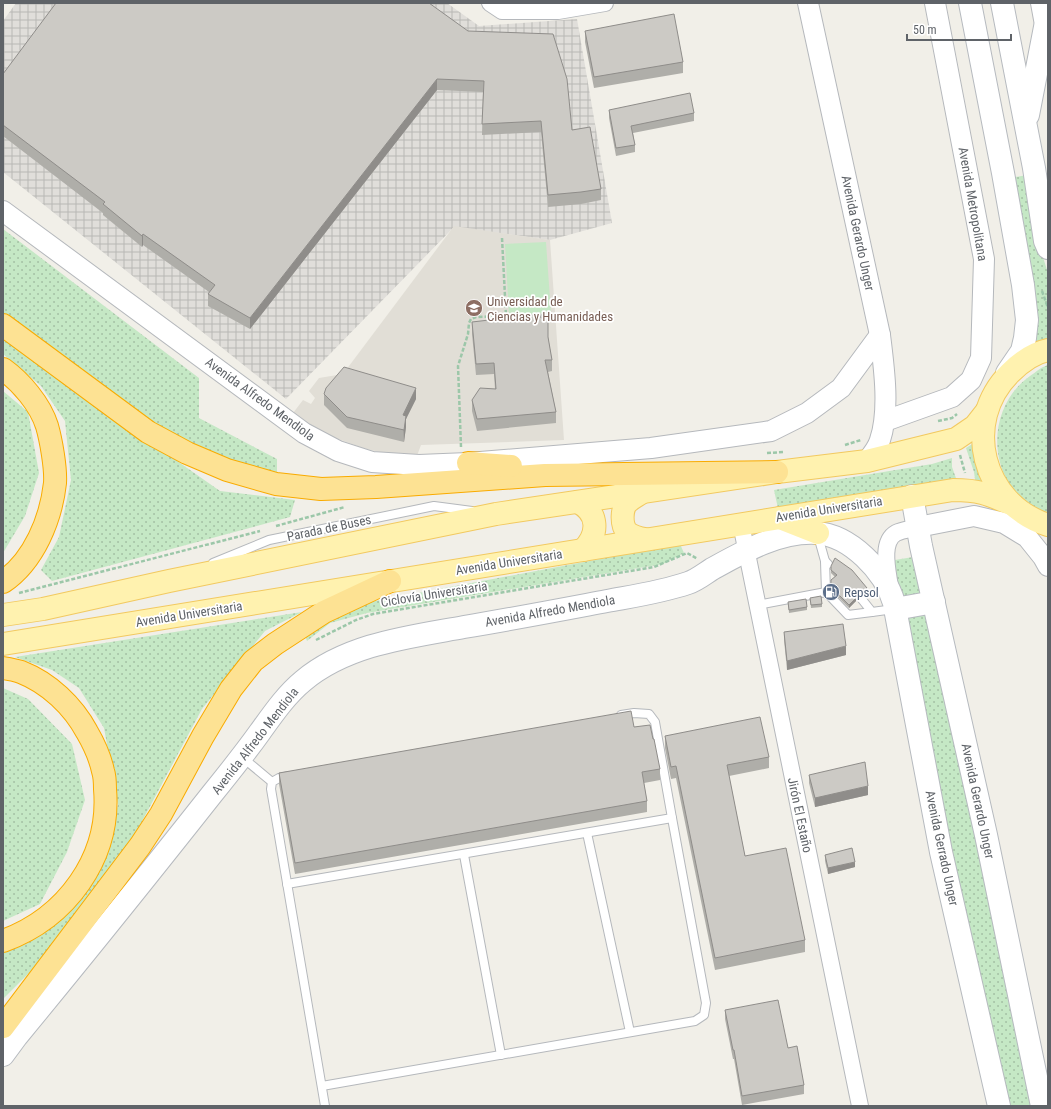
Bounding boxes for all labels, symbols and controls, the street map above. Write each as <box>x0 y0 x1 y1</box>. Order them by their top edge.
scale bar <box>907 16 1011 42</box>
text: 50 m <box>913 23 937 37</box>
street label: Avenida Metropolitana <box>956 146 990 262</box>
street label: Avenida Gerardo Unger <box>838 174 878 292</box>
place label: Universidad de Ciencias y Humanidades <box>487 294 613 324</box>
school or university icon: Universidad de Ciencias y Humanidades <box>464 298 484 318</box>
street label: Avenida Alfredo Mendiola <box>202 354 318 444</box>
street label: Avenida Universitaria <box>775 493 883 525</box>
street label: Parada de Buses <box>285 512 373 544</box>
street label: Avenida Universitaria <box>455 546 563 578</box>
street label: Ciclovía Universitaria <box>380 578 488 610</box>
fuel station icon: Repsol <box>821 582 841 602</box>
place label: Repsol <box>844 585 879 600</box>
street label: Avenida Alfredo Mendiola <box>484 592 616 630</box>
street label: Avenida Universitaria <box>135 598 243 630</box>
street label: Avenida Alfredo Mendiola <box>209 685 301 797</box>
street label: Avenida Gerardo Unger <box>958 742 998 860</box>
street label: Jirón El Estaño <box>785 776 815 854</box>
street label: Avenida Gerrado Unger <box>922 789 962 907</box>

